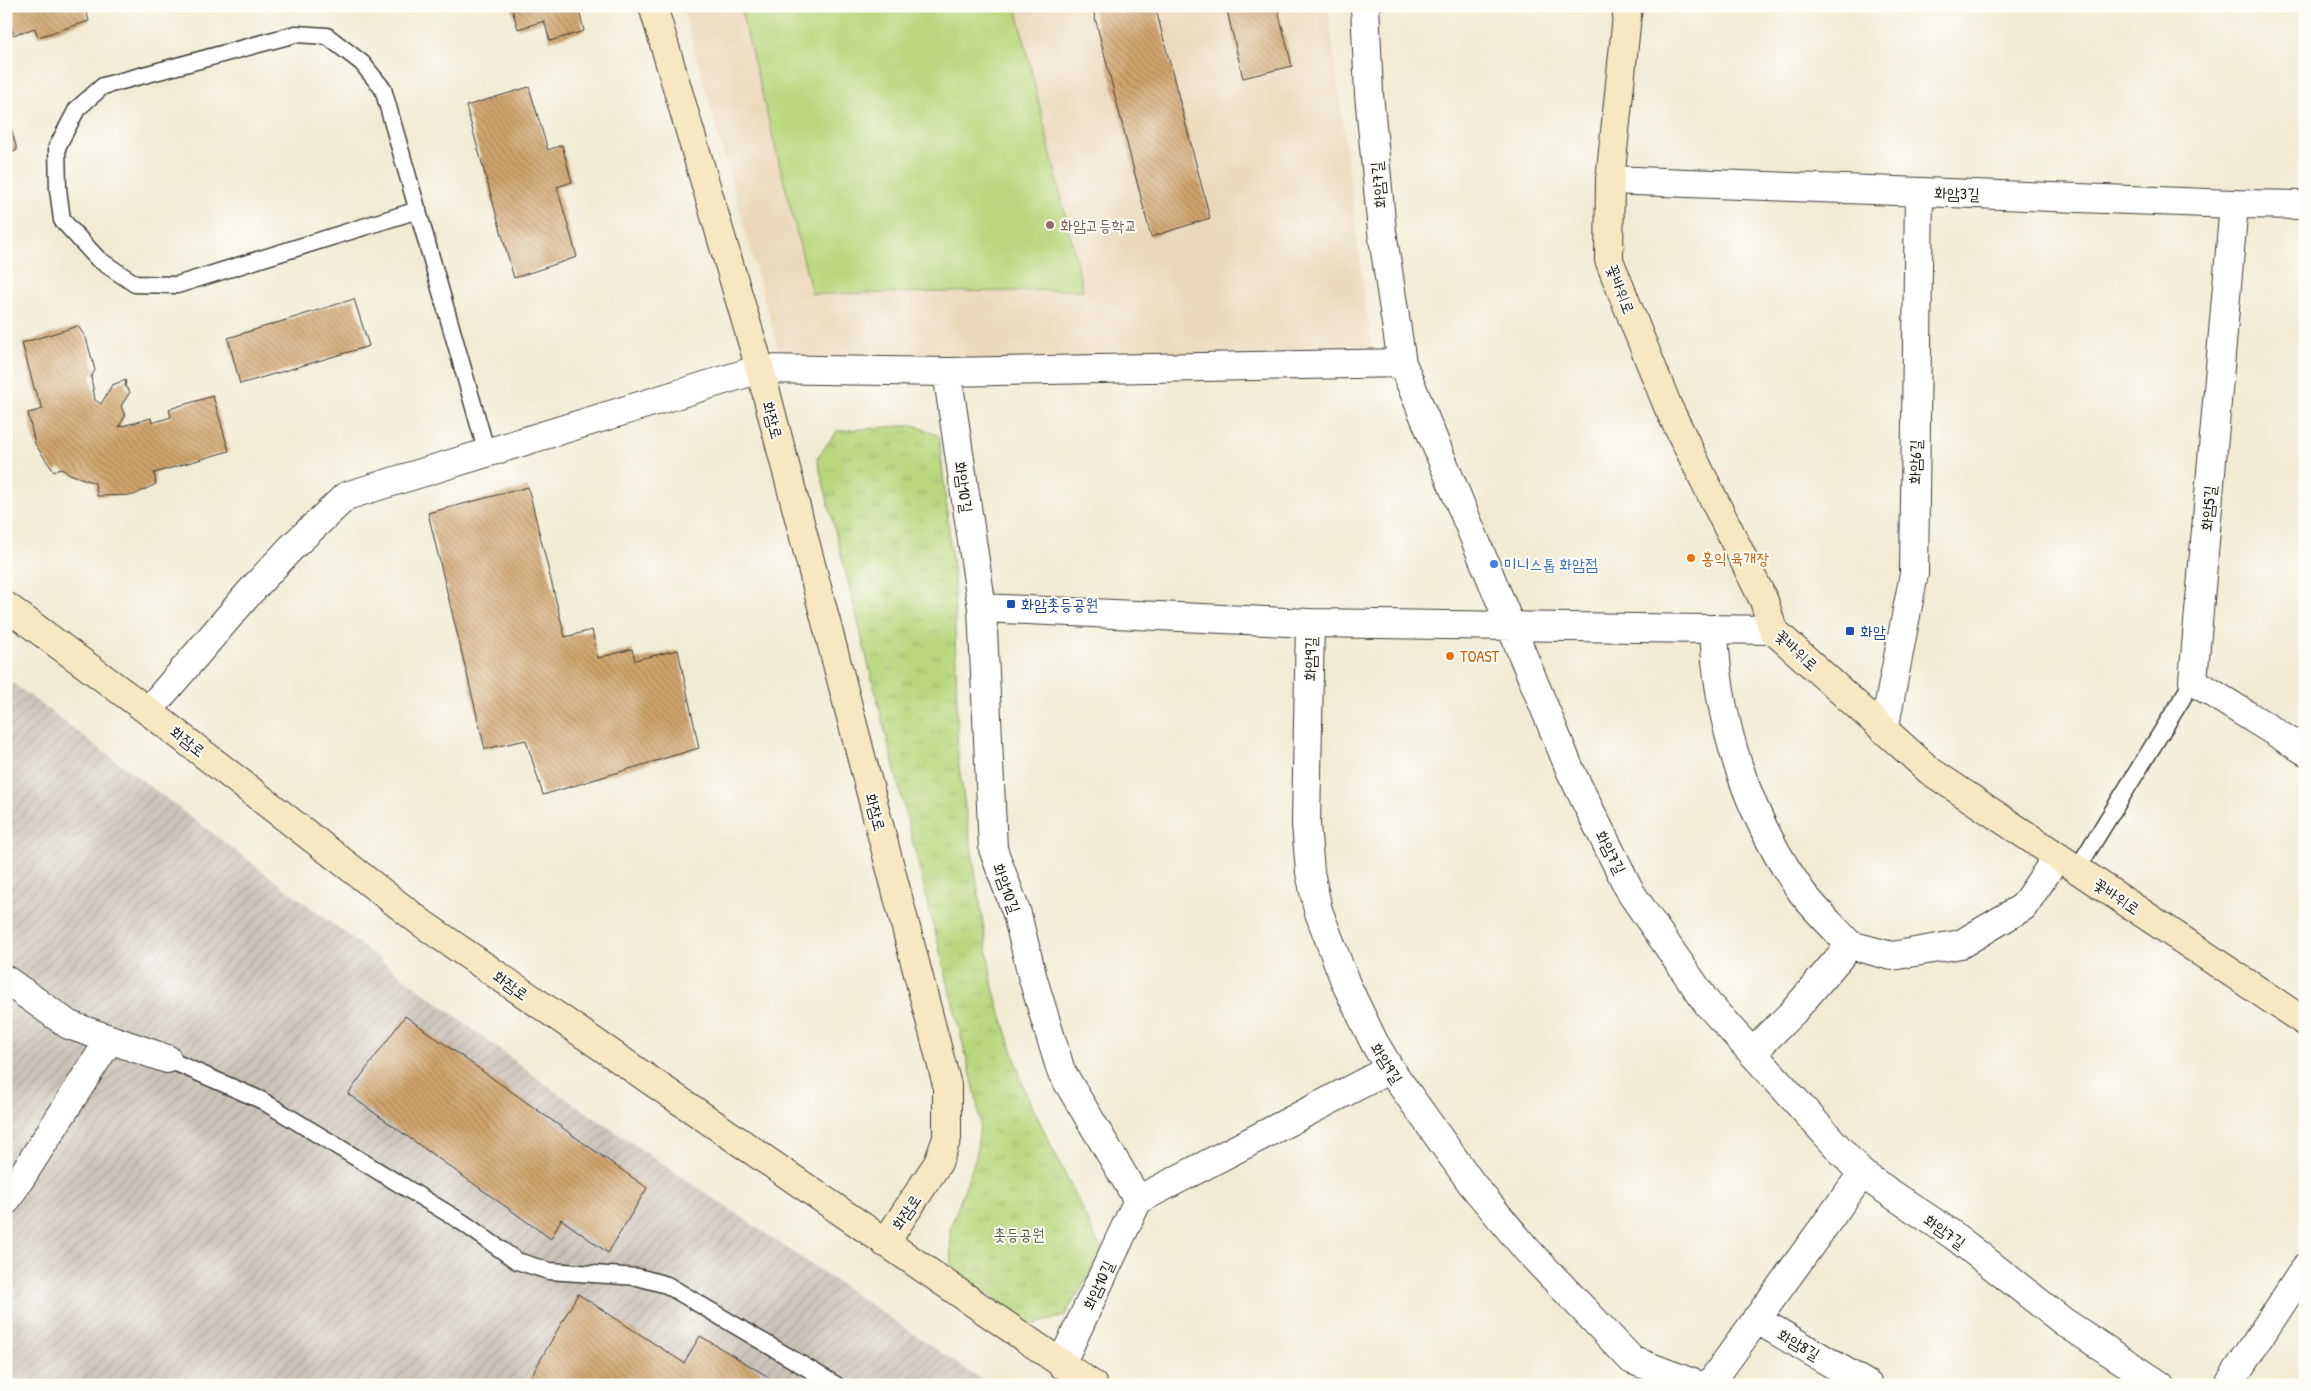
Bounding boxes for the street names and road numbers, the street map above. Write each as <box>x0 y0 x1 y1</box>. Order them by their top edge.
street label: 화암7길 <box>1365 161 1391 209</box>
street label: 화암3길 <box>1934 181 1980 205</box>
street label: 꽃바위로 <box>1602 261 1640 317</box>
street label: 화잠로 <box>757 398 789 442</box>
street label: 화암6길 <box>1904 439 1926 485</box>
street label: 화암10길 <box>950 460 979 514</box>
street label: 화암5길 <box>2195 484 2221 532</box>
street label: 꽃바위로 <box>1771 624 1823 676</box>
street label: 화암9길 <box>1299 636 1321 681</box>
street label: 화잠로 <box>166 720 210 762</box>
street label: 화잠로 <box>860 790 892 834</box>
street label: 화암7길 <box>1591 826 1631 878</box>
street label: 화암10길 <box>988 860 1026 916</box>
street label: 꽃바위로 <box>2090 872 2144 920</box>
street label: 화잠로 <box>489 965 533 1005</box>
street label: 화암9길 <box>1366 1038 1408 1088</box>
street label: 화잠로 <box>886 1190 926 1234</box>
street label: 화암7길 <box>1920 1209 1970 1253</box>
street label: 화암10길 <box>1077 1257 1119 1313</box>
street label: 화암8길 <box>1774 1323 1824 1365</box>

